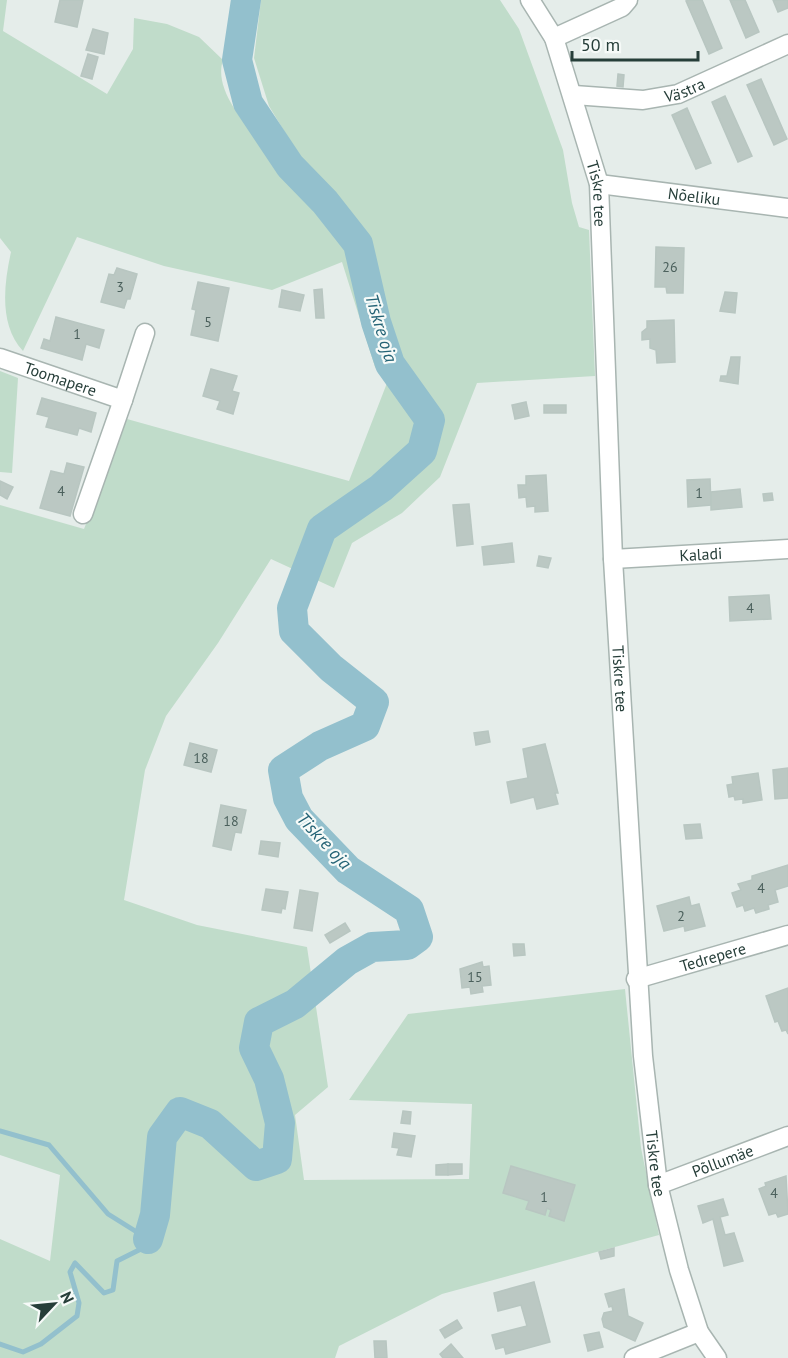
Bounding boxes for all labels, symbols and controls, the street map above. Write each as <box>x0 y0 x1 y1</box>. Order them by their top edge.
scale bar <box>572 24 698 62</box>
text: 50 m <box>581 33 620 56</box>
street label: Västra <box>662 73 708 106</box>
street label: Tiskre tee <box>582 158 611 227</box>
street label: Nõeliku <box>667 183 722 209</box>
house number: 26 <box>662 258 678 276</box>
house number: 3 <box>116 278 124 296</box>
water label: Tiskre oja <box>360 291 403 365</box>
house number: 5 <box>204 313 212 331</box>
house number: 1 <box>73 325 81 343</box>
street label: Toomapere <box>22 357 99 400</box>
house number: 4 <box>57 482 65 500</box>
house number: 1 <box>695 484 703 502</box>
street label: Kaladi <box>679 543 723 565</box>
house number: 4 <box>746 599 754 617</box>
street label: Tiskre tee <box>608 645 632 713</box>
house number: 18 <box>193 749 209 767</box>
water label: Tiskre oja <box>292 807 357 874</box>
house number: 18 <box>223 812 239 830</box>
house number: 4 <box>757 879 765 897</box>
house number: 2 <box>677 907 685 925</box>
street label: Tedrepere <box>678 938 748 976</box>
house number: 15 <box>467 968 483 986</box>
street label: Tiskre tee <box>642 1129 671 1199</box>
street label: Põllumäe <box>689 1140 756 1181</box>
house number: 4 <box>770 1184 778 1202</box>
house number: 1 <box>540 1188 548 1206</box>
north arrow <box>24 1274 84 1334</box>
text: N <box>56 1288 79 1307</box>

